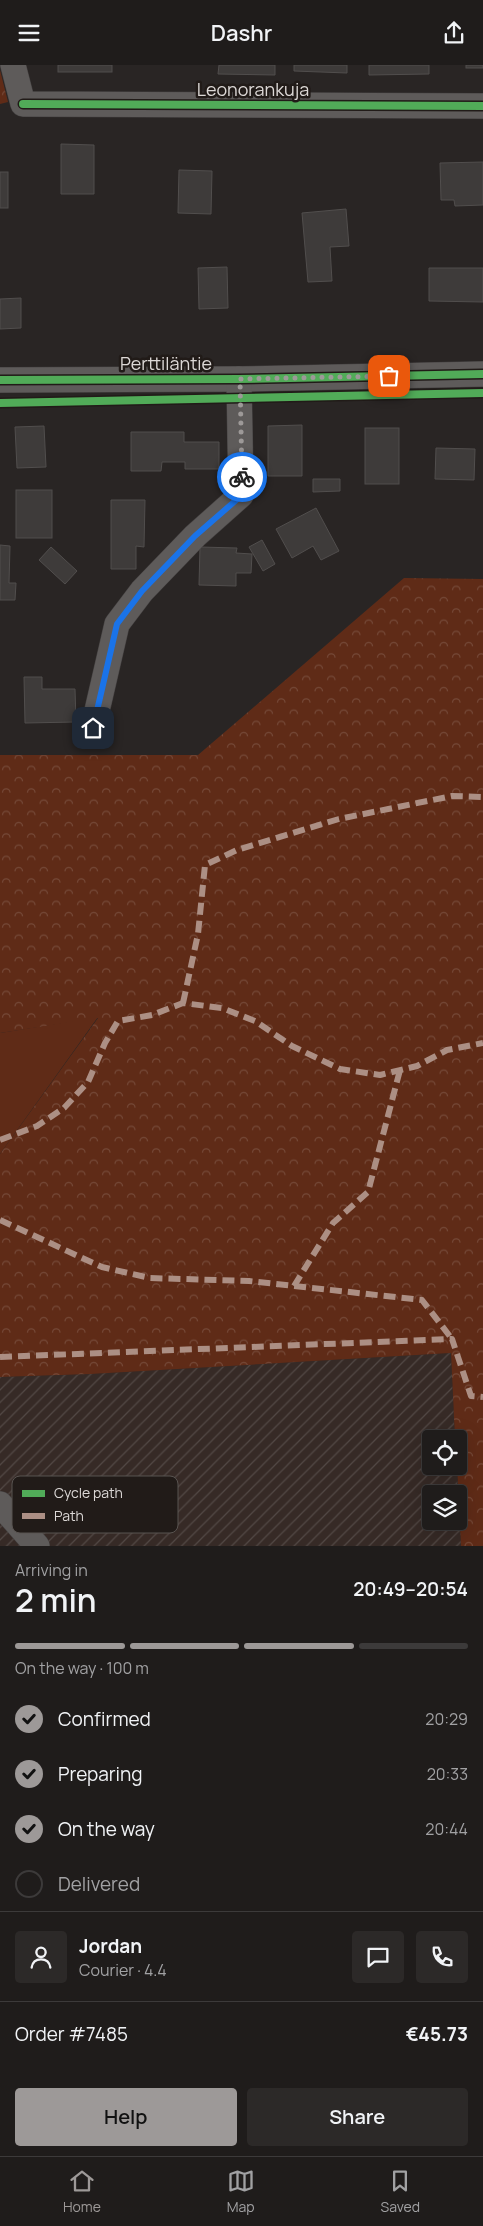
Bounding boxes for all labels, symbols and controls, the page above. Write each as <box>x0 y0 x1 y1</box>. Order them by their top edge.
text: Dashr <box>211 18 272 48</box>
icon: menu <box>15 19 43 47</box>
icon: share <box>440 19 468 47</box>
street label: Leonorankuja <box>197 77 309 101</box>
street label: Perttiläntie <box>120 351 212 375</box>
pin <box>368 355 410 397</box>
icon: bag <box>375 362 403 390</box>
courier <box>217 452 267 502</box>
icon: bike <box>228 463 256 491</box>
pin <box>72 707 114 749</box>
icon: home <box>79 714 107 742</box>
map controls <box>422 1430 467 1530</box>
button: locate <box>422 1430 467 1475</box>
legend <box>12 1476 178 1533</box>
text: Cycle path <box>54 1483 123 1502</box>
button: layers <box>422 1485 467 1530</box>
text: Path <box>54 1506 84 1525</box>
text: Arriving in <box>15 1559 88 1581</box>
text: 20:49–20:54 <box>353 1576 468 1602</box>
text: 2 min <box>15 1578 97 1622</box>
text: On the way · 100 m <box>15 1657 149 1679</box>
icon: check <box>15 1705 43 1733</box>
text: Confirmed <box>58 1706 151 1732</box>
text: 20:29 <box>425 1708 468 1730</box>
icon: check <box>15 1760 43 1788</box>
text: Preparing <box>58 1761 143 1787</box>
text: 20:33 <box>427 1763 468 1785</box>
icon: check <box>15 1815 43 1843</box>
text: On the way <box>58 1816 155 1842</box>
text: 20:44 <box>425 1818 468 1840</box>
text: Delivered <box>58 1871 140 1897</box>
button: person <box>15 1931 67 1983</box>
button: chat <box>352 1931 404 1983</box>
button: phone <box>416 1931 468 1983</box>
text: Jordan <box>79 1933 142 1959</box>
text: Courier · 4.4 <box>79 1959 167 1981</box>
text: Order #7485 <box>15 2021 128 2047</box>
text: €45.73 <box>406 2021 468 2047</box>
button: Help <box>15 2088 237 2146</box>
button: Share <box>247 2088 468 2146</box>
tab: Home <box>63 2167 101 2216</box>
tab: Map <box>227 2167 255 2216</box>
tab: Saved <box>381 2167 420 2216</box>

